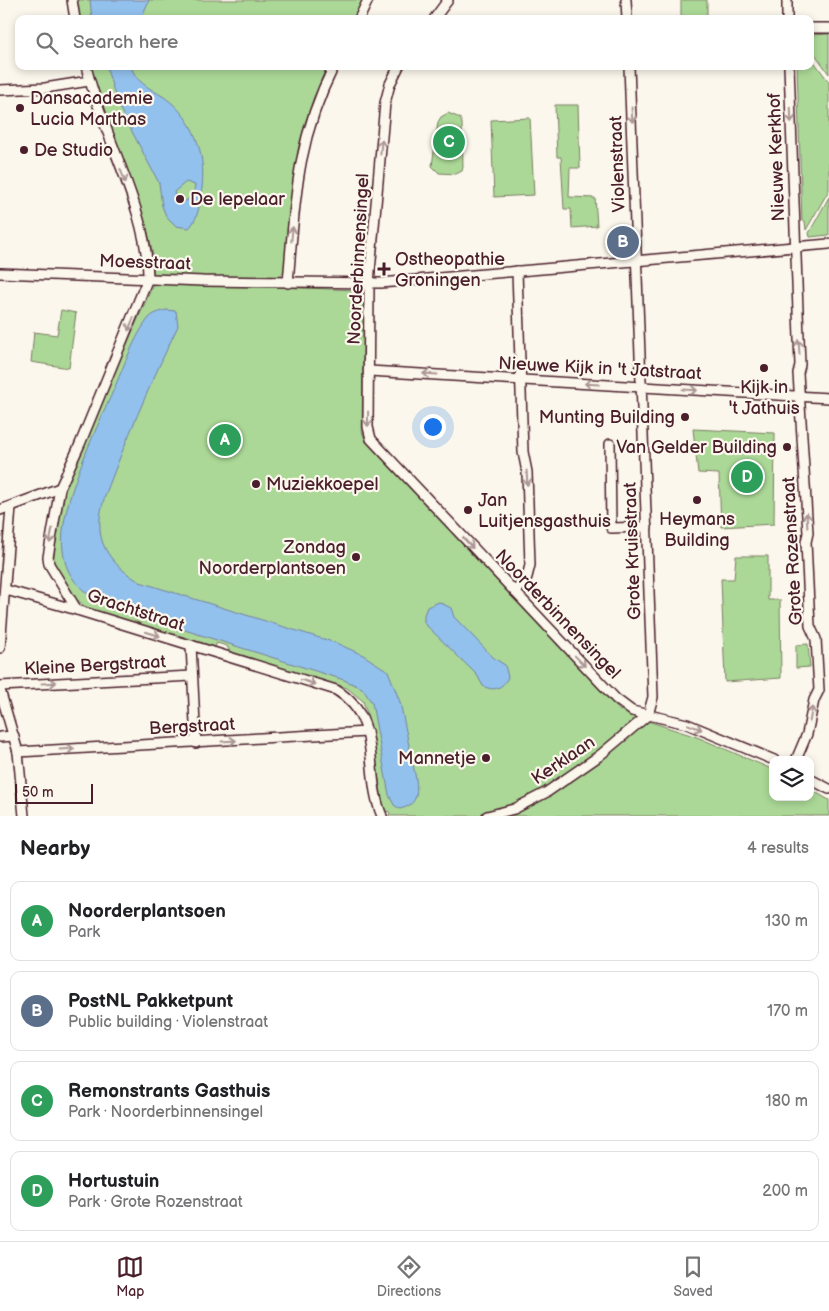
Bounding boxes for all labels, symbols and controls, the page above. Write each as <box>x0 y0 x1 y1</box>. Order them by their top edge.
search box <box>15 15 814 70</box>
icon: search <box>33 29 61 57</box>
text: Search here <box>73 31 178 54</box>
place label: Dansacademie Lucia Marthas <box>30 88 153 130</box>
street label: Nieuwe Kerkhof <box>764 92 789 222</box>
marker: Dansacademie Lucia Marthas <box>14 102 26 114</box>
one-way arrow <box>786 106 796 123</box>
one-way arrow <box>627 107 636 123</box>
street label: Violenstraat <box>605 115 630 213</box>
pin: C <box>433 123 465 161</box>
place label: De Studio <box>34 140 113 161</box>
one-way arrow <box>376 140 386 156</box>
marker: De Studio <box>18 144 30 156</box>
one-way arrow <box>119 168 128 184</box>
street label: Noorderbinnensingel <box>344 173 373 345</box>
place label: De lepelaar <box>190 189 285 210</box>
marker: De lepelaar <box>174 193 186 205</box>
pin: B <box>607 223 639 261</box>
one-way arrow <box>288 226 297 242</box>
place label: Ostheopathie Groningen <box>395 249 505 291</box>
street label: Moesstraat <box>99 250 192 275</box>
marker: Ostheopathie Groningen <box>377 262 391 276</box>
one-way arrow <box>125 316 135 331</box>
one-way arrow <box>795 340 804 356</box>
street label: Nieuwe Kijk in 't Jatstraat <box>498 353 703 384</box>
marker: Kijk in 't Jathuis <box>758 362 770 374</box>
one-way arrow <box>422 369 438 379</box>
place label: Kijk in 't Jathuis <box>728 377 800 419</box>
one-way arrow <box>585 379 601 388</box>
one-way arrow <box>681 385 697 394</box>
place label: Munting Building <box>539 407 675 428</box>
one-way arrow <box>363 411 373 427</box>
marker: Munting Building <box>679 411 691 423</box>
your location <box>420 414 446 440</box>
pin: A <box>209 421 241 459</box>
place label: Van Gelder Building <box>616 437 777 458</box>
marker: Van Gelder Building <box>781 441 793 453</box>
pin: D <box>731 458 763 496</box>
one-way arrow <box>522 470 531 486</box>
place label: Muziekkoepel <box>266 474 378 495</box>
street label: Grote Rozenstraat <box>778 476 807 626</box>
marker: Muziekkoepel <box>250 478 262 490</box>
street label: Grote Kruisstraat <box>620 481 645 620</box>
place label: Jan Luitjensgasthuis <box>478 490 611 532</box>
marker: Heymans Building <box>691 494 703 506</box>
marker: Jan Luitjensgasthuis <box>462 504 474 516</box>
place label: Heymans Building <box>659 509 735 551</box>
one-way arrow <box>802 512 812 528</box>
one-way arrow <box>46 527 56 543</box>
place label: Zondag Noorderplantsoen <box>198 537 346 579</box>
one-way arrow <box>462 537 474 549</box>
street label: Noorderbinnensingel <box>491 545 625 683</box>
marker: Zondag Noorderplantsoen <box>350 551 362 563</box>
street label: Grachtstraat <box>84 585 188 636</box>
one-way arrow <box>145 629 161 639</box>
street label: Kleine Bergstraat <box>24 651 167 680</box>
one-way arrow <box>574 655 586 667</box>
one-way arrow <box>300 677 316 687</box>
one-way arrow <box>40 679 56 688</box>
one-way arrow <box>807 706 817 722</box>
street label: Bergstraat <box>149 714 236 739</box>
one-way arrow <box>686 723 702 732</box>
street label: Kerklaan <box>528 732 599 789</box>
one-way arrow <box>221 736 237 745</box>
one-way arrow <box>58 745 74 754</box>
place label: Mannetje <box>398 748 476 769</box>
marker: Mannetje <box>480 752 492 764</box>
map controls <box>769 756 814 801</box>
button: layers <box>769 756 814 801</box>
scale bar <box>15 781 92 804</box>
text: 50 m <box>22 784 54 801</box>
text: Nearby <box>20 836 90 861</box>
text: 4 results <box>747 839 809 858</box>
text: Noorderplantsoen <box>68 900 226 923</box>
text: A <box>32 912 42 931</box>
text: 130 m <box>765 912 808 931</box>
text: Park <box>68 923 100 942</box>
text: PostNL Pakketpunt <box>68 990 233 1013</box>
text: B <box>31 1002 43 1021</box>
text: 170 m <box>767 1002 808 1021</box>
text: Public building · Violenstraat <box>68 1013 268 1032</box>
text: Remonstrants Gasthuis <box>68 1080 270 1103</box>
text: C <box>31 1092 43 1111</box>
text: 180 m <box>766 1092 808 1111</box>
text: Park · Noorderbinnensingel <box>68 1103 263 1122</box>
text: Hortustuin <box>68 1170 159 1193</box>
text: D <box>31 1182 43 1201</box>
text: 200 m <box>762 1182 808 1201</box>
text: Park · Grote Rozenstraat <box>68 1193 243 1212</box>
tab: Map <box>116 1253 144 1300</box>
tab: Directions <box>377 1253 441 1300</box>
tab: Saved <box>673 1253 713 1300</box>

